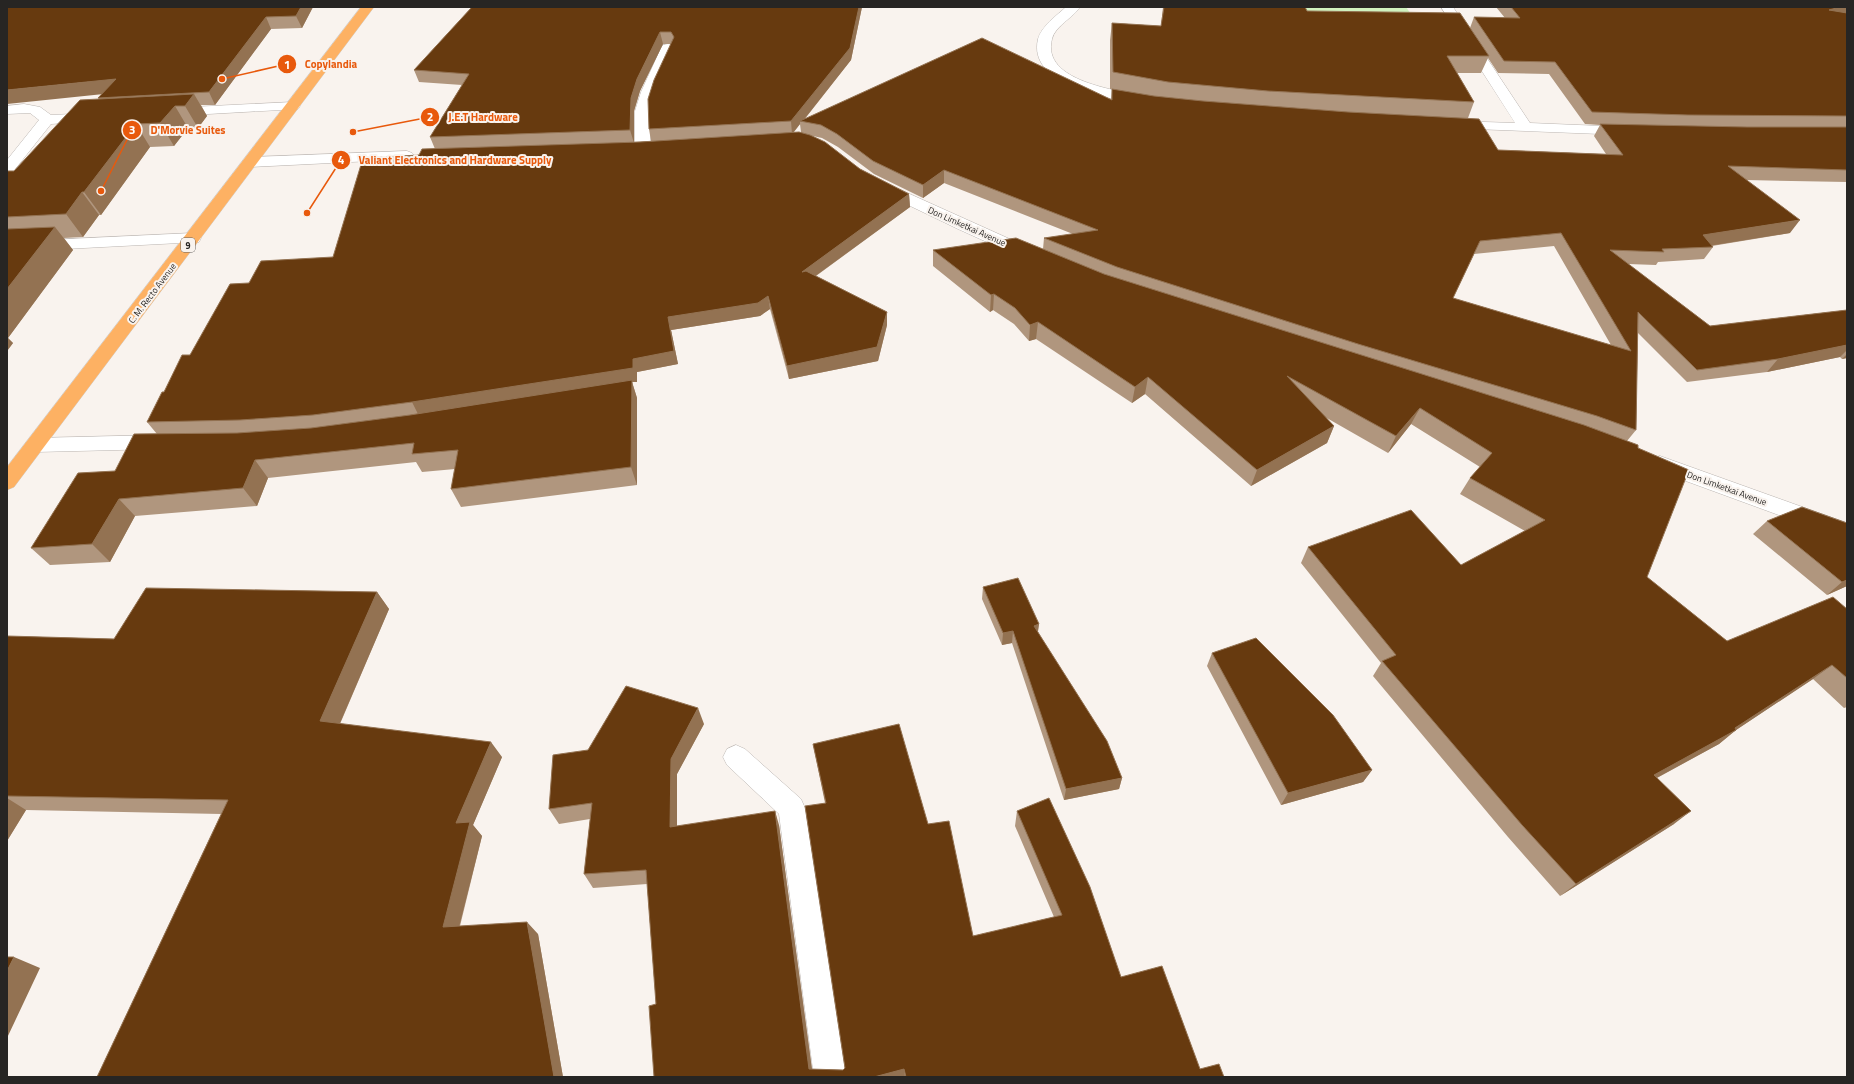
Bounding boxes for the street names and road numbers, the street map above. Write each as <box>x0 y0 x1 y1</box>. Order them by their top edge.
street label: Don Limketkai Avenue <box>926 203 1008 249</box>
road number: 9 <box>181 238 195 252</box>
street label: C. M. Recto Avenue <box>125 260 179 326</box>
street label: Don Limketkai Avenue <box>1685 468 1769 509</box>

